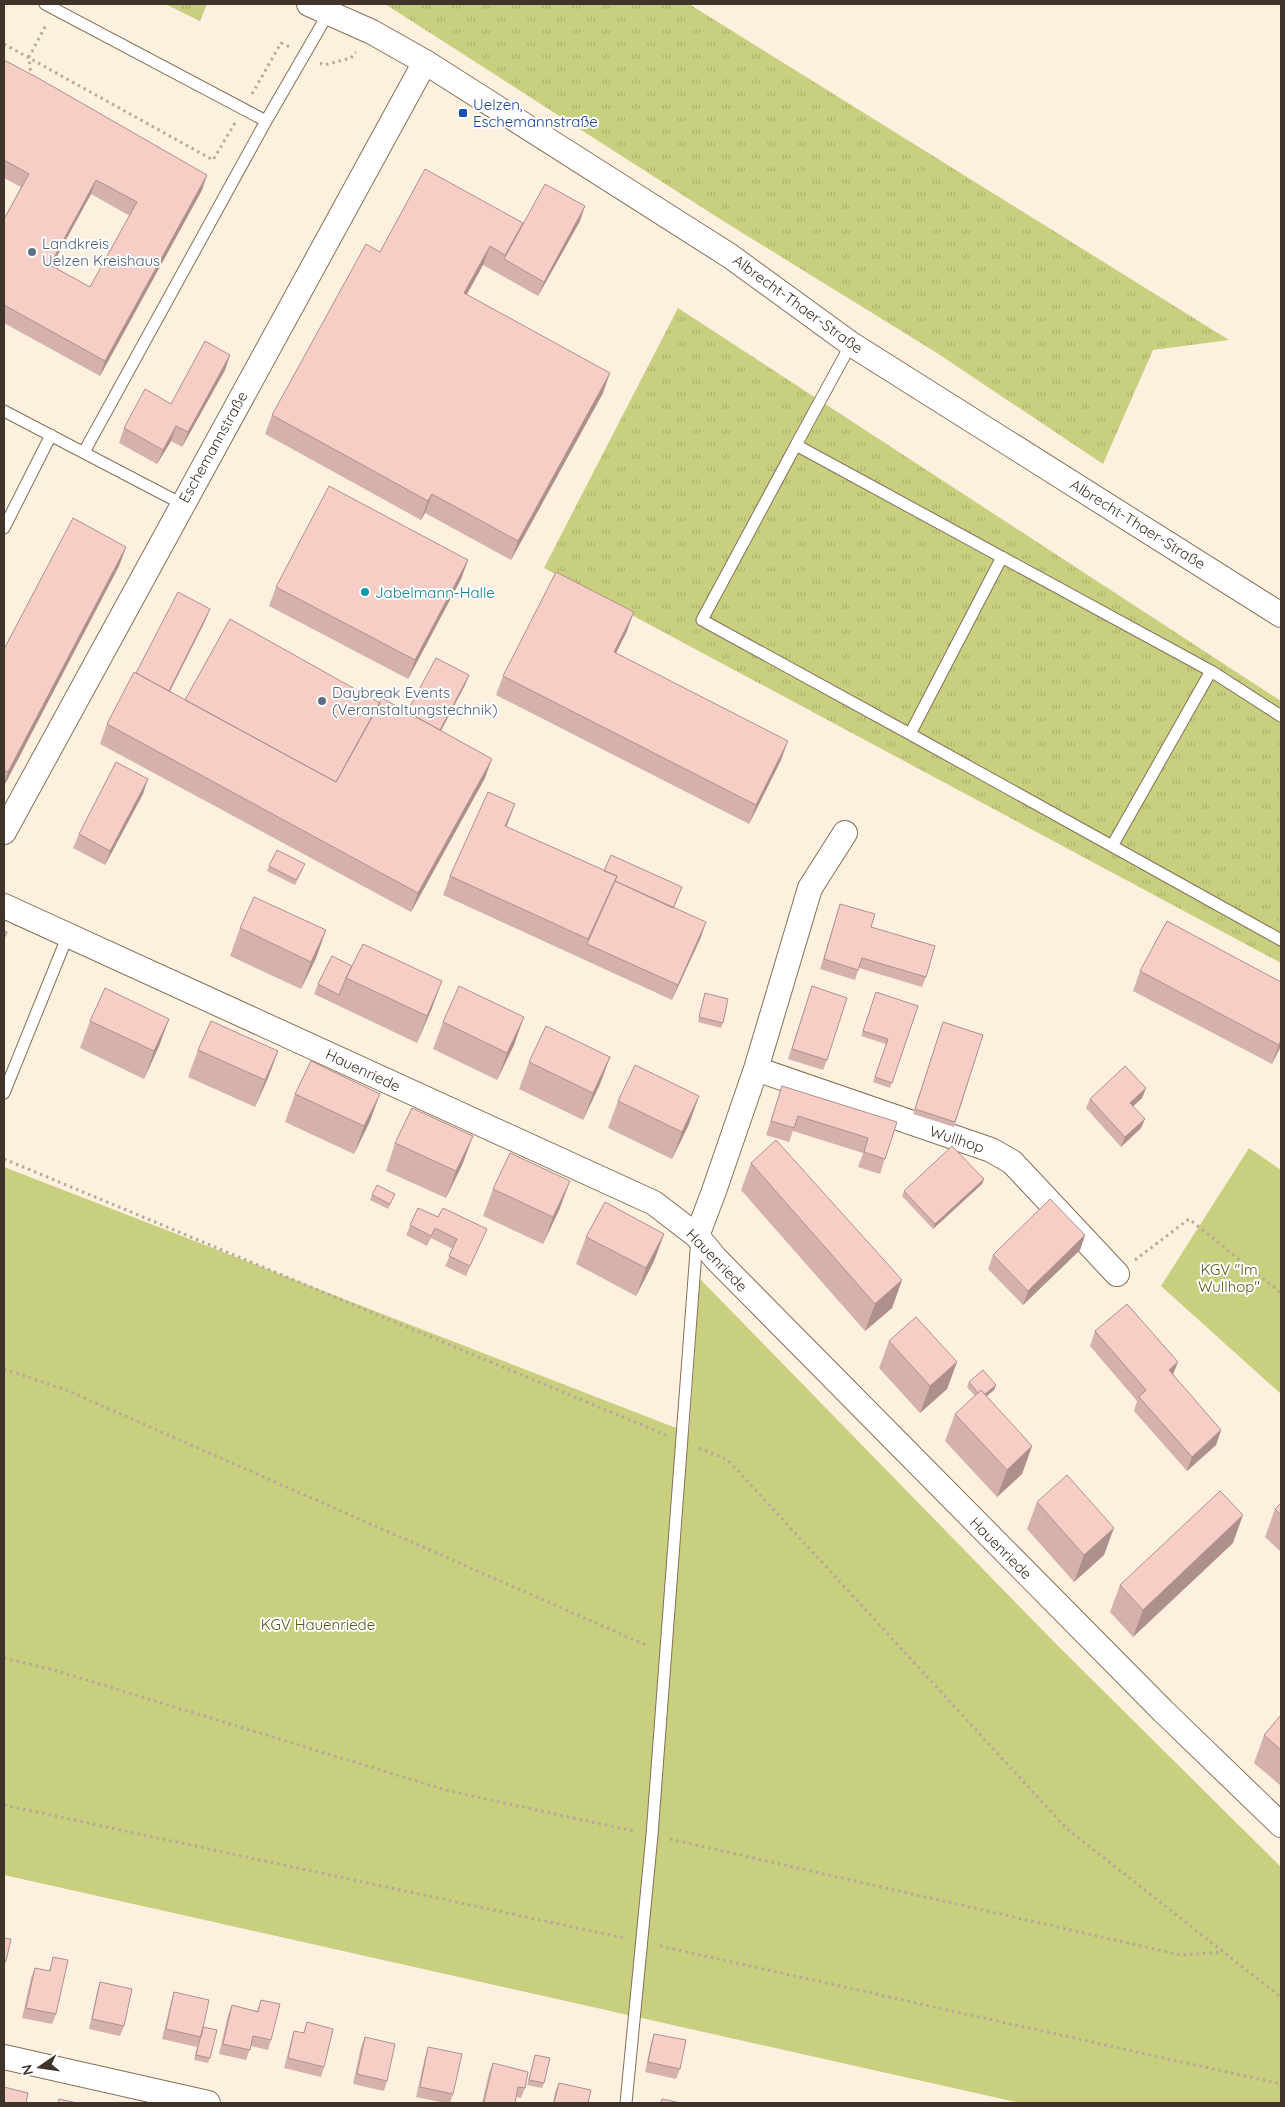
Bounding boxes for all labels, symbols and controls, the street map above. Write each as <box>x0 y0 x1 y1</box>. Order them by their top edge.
place label: Uelzen, Eschemannstraße <box>473 95 598 131</box>
marker: Uelzen, Eschemannstraße <box>457 107 469 119</box>
place label: Landkreis Uelzen Kreishaus <box>42 234 160 270</box>
marker: Landkreis Uelzen Kreishaus <box>26 246 38 258</box>
street label: Albrecht-Thaer-Straße <box>729 250 867 358</box>
street label: Eschemannstraße <box>174 388 252 506</box>
street label: Albrecht-Thaer-Straße <box>1067 475 1209 573</box>
place label: Jabelmann-Halle <box>375 583 495 602</box>
marker: Jabelmann-Halle <box>359 586 371 598</box>
place label: Daybreak Events (Veranstaltungstechnik) <box>332 683 498 719</box>
marker: Daybreak Events (Veranstaltungstechnik) <box>316 695 328 707</box>
street label: Hauenriede <box>323 1044 403 1096</box>
street label: Wullhop <box>927 1121 987 1157</box>
street label: Hauenriede <box>682 1224 752 1296</box>
park label: KGV "Im Wullhop" <box>1198 1260 1260 1296</box>
street label: Hauenriede <box>966 1513 1036 1583</box>
park label: KGV Hauenriede <box>261 1615 375 1634</box>
north arrow <box>15 2042 65 2092</box>
text: N <box>17 2063 37 2077</box>

